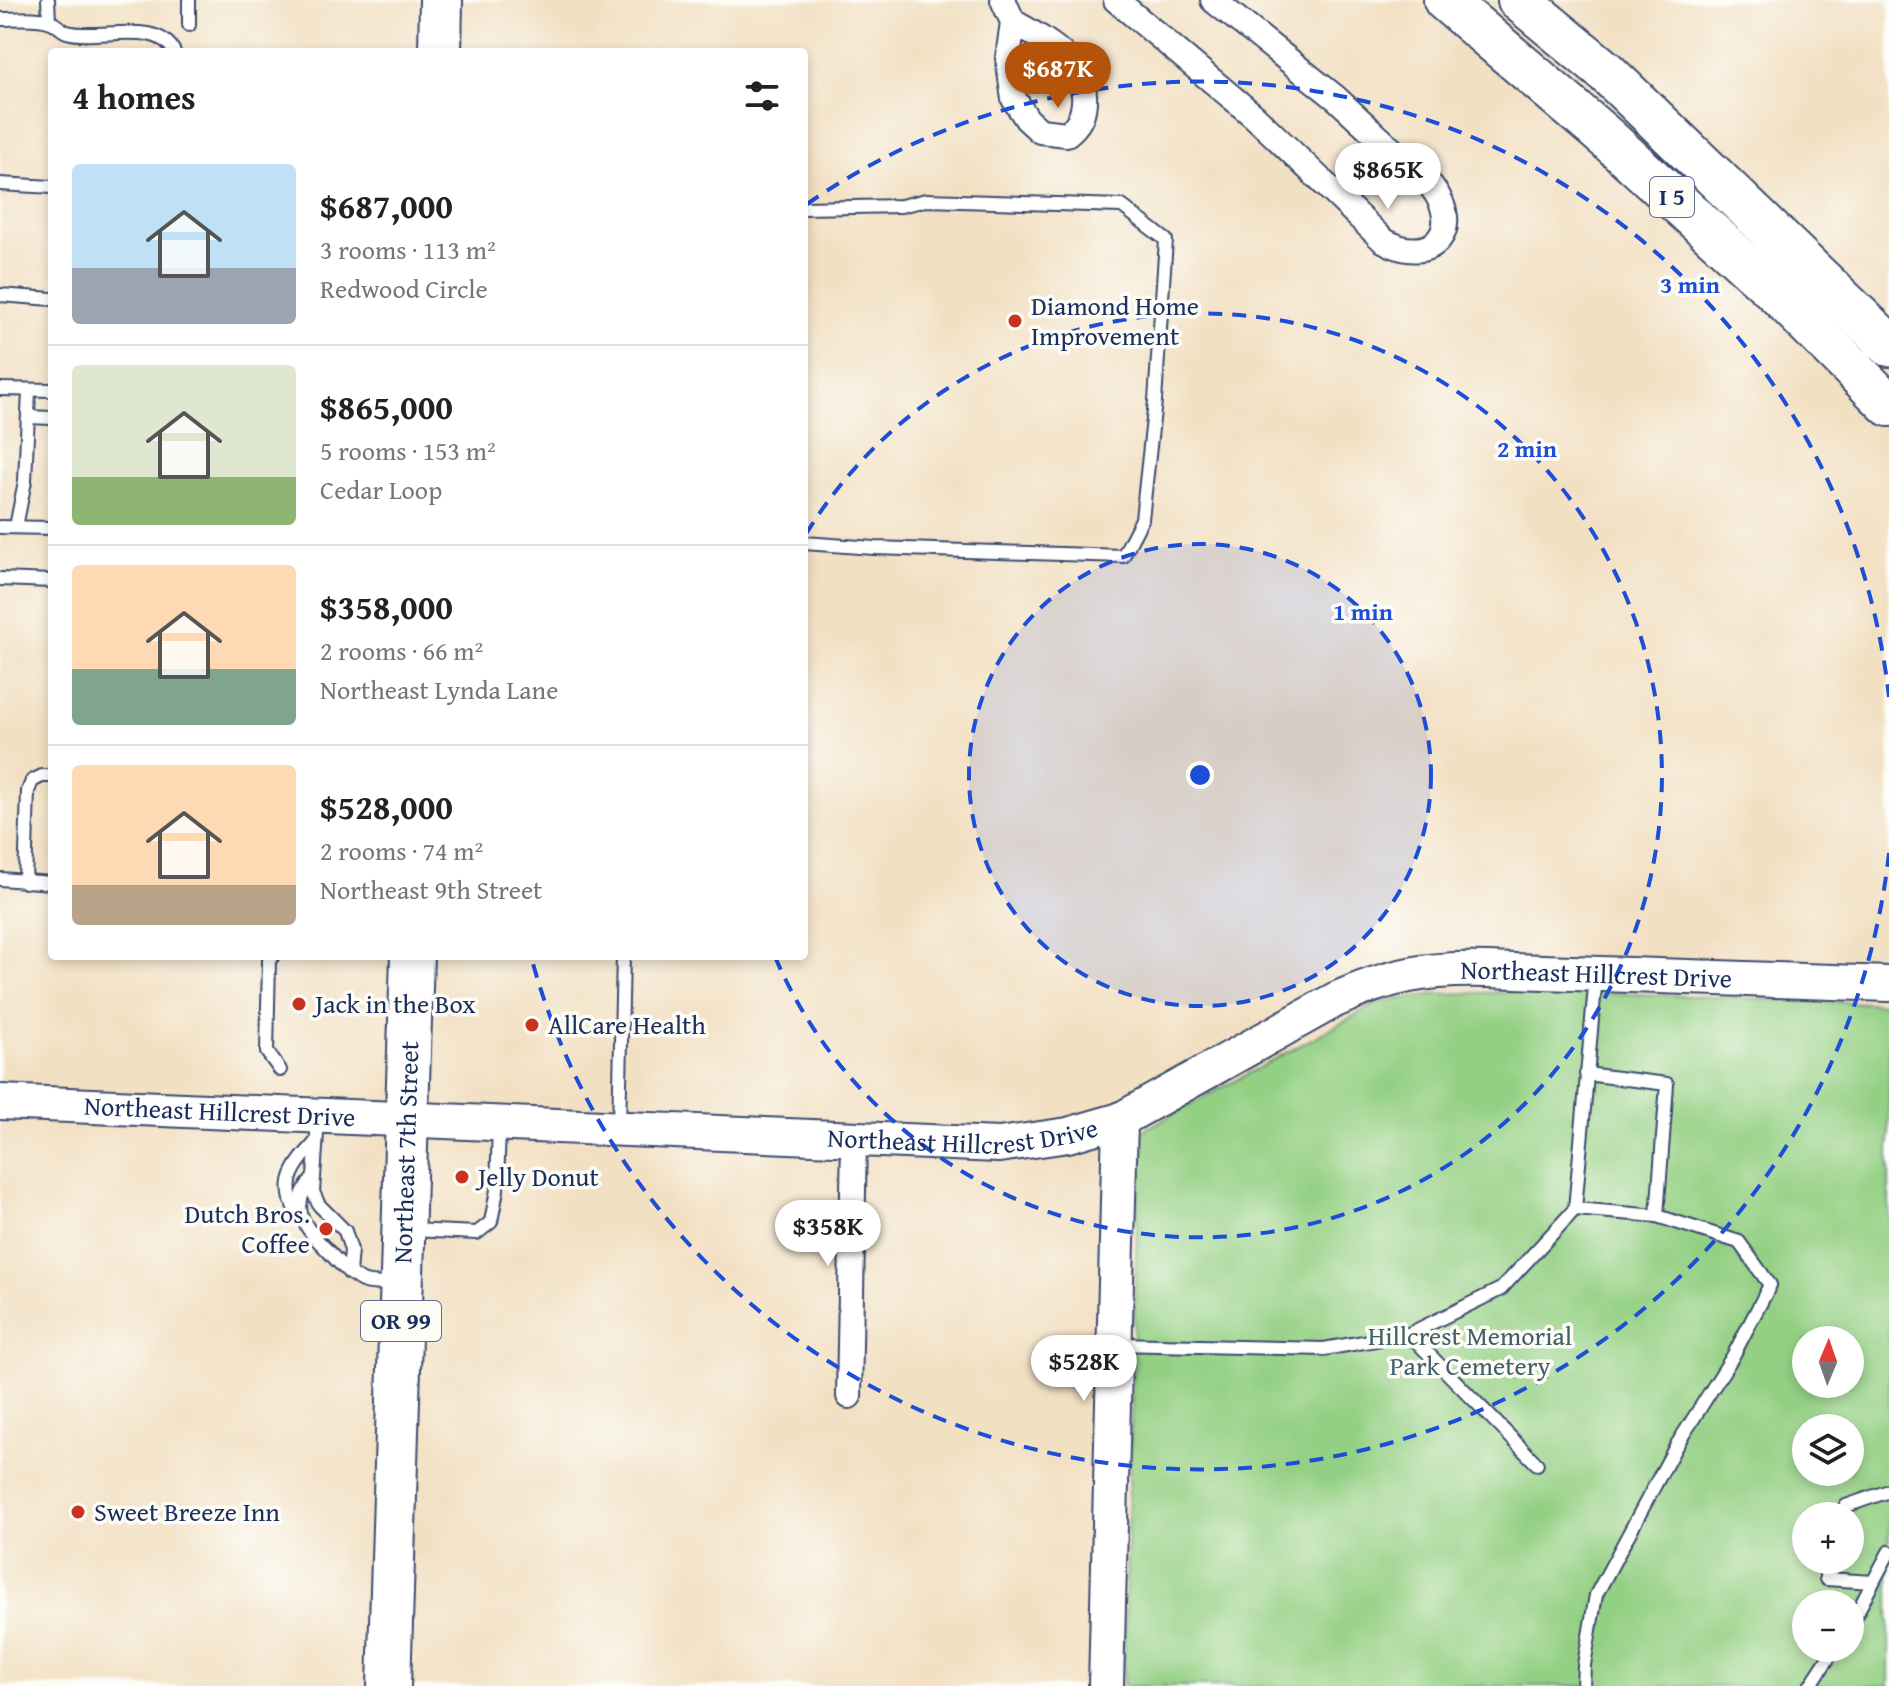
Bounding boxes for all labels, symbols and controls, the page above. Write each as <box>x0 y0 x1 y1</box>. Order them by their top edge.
pin: $687K <box>1002 42 1114 110</box>
text: $687K <box>1023 48 1093 87</box>
text: 4 homes <box>72 72 196 121</box>
icon: filters <box>740 74 784 118</box>
pin: $865K <box>1332 143 1444 211</box>
text: $865K <box>1353 149 1423 188</box>
road number: I 5 <box>1650 177 1694 217</box>
text: $687,000 <box>320 181 453 230</box>
icon: home <box>136 196 232 292</box>
text: 3 rooms · 113 m² <box>320 230 496 269</box>
text: 3 min <box>1660 267 1720 302</box>
text: Redwood Circle <box>320 269 488 308</box>
place label: Diamond Home Improvement <box>1031 286 1199 355</box>
marker: Diamond Home Improvement <box>1006 312 1024 330</box>
text: $865,000 <box>320 382 453 431</box>
icon: home <box>136 397 232 493</box>
text: 5 rooms · 153 m² <box>320 431 496 470</box>
text: 2 min <box>1497 431 1557 466</box>
text: Cedar Loop <box>320 470 442 509</box>
text: $358,000 <box>320 582 453 631</box>
text: 1 min <box>1333 594 1393 629</box>
icon: home <box>136 597 232 693</box>
text: 2 rooms · 66 m² <box>320 631 483 670</box>
text: Northeast Lynda Lane <box>320 670 558 709</box>
centre of rings <box>1186 761 1214 789</box>
text: $528,000 <box>320 782 453 831</box>
icon: home <box>136 797 232 893</box>
text: 2 rooms · 74 m² <box>320 831 483 870</box>
text: Northeast 9th Street <box>320 870 542 909</box>
street label: Northeast Hillcrest Drive <box>1461 950 1733 998</box>
place label: Jack in the Box <box>312 984 476 1023</box>
marker: Jack in the Box <box>290 995 308 1013</box>
place label: AllCare Health <box>548 1005 706 1044</box>
marker: AllCare Health <box>523 1016 541 1034</box>
street label: Northeast 7th Street <box>382 1040 428 1264</box>
street label: Northeast Hillcrest Drive <box>83 1086 356 1136</box>
street label: Northeast Hillcrest Drive <box>827 1107 1102 1164</box>
place label: Jelly Donut <box>475 1157 599 1196</box>
marker: Jelly Donut <box>453 1168 471 1186</box>
place label: Dutch Bros. Coffee <box>185 1194 310 1263</box>
pin: $358K <box>772 1200 884 1268</box>
text: $358K <box>793 1206 863 1245</box>
marker: Dutch Bros. Coffee <box>317 1220 335 1238</box>
road number: OR 99 <box>361 1301 441 1341</box>
park label: Hillcrest Memorial Park Cemetery <box>1368 1316 1572 1385</box>
north arrow <box>1792 1326 1864 1398</box>
map controls <box>1792 1326 1864 1662</box>
pin: $528K <box>1028 1335 1140 1403</box>
text: $528K <box>1049 1341 1119 1380</box>
button: layers <box>1792 1414 1864 1486</box>
place label: Sweet Breeze Inn <box>94 1492 280 1531</box>
button: + <box>1792 1502 1864 1574</box>
marker: Sweet Breeze Inn <box>69 1503 87 1521</box>
button: − <box>1792 1590 1864 1662</box>

